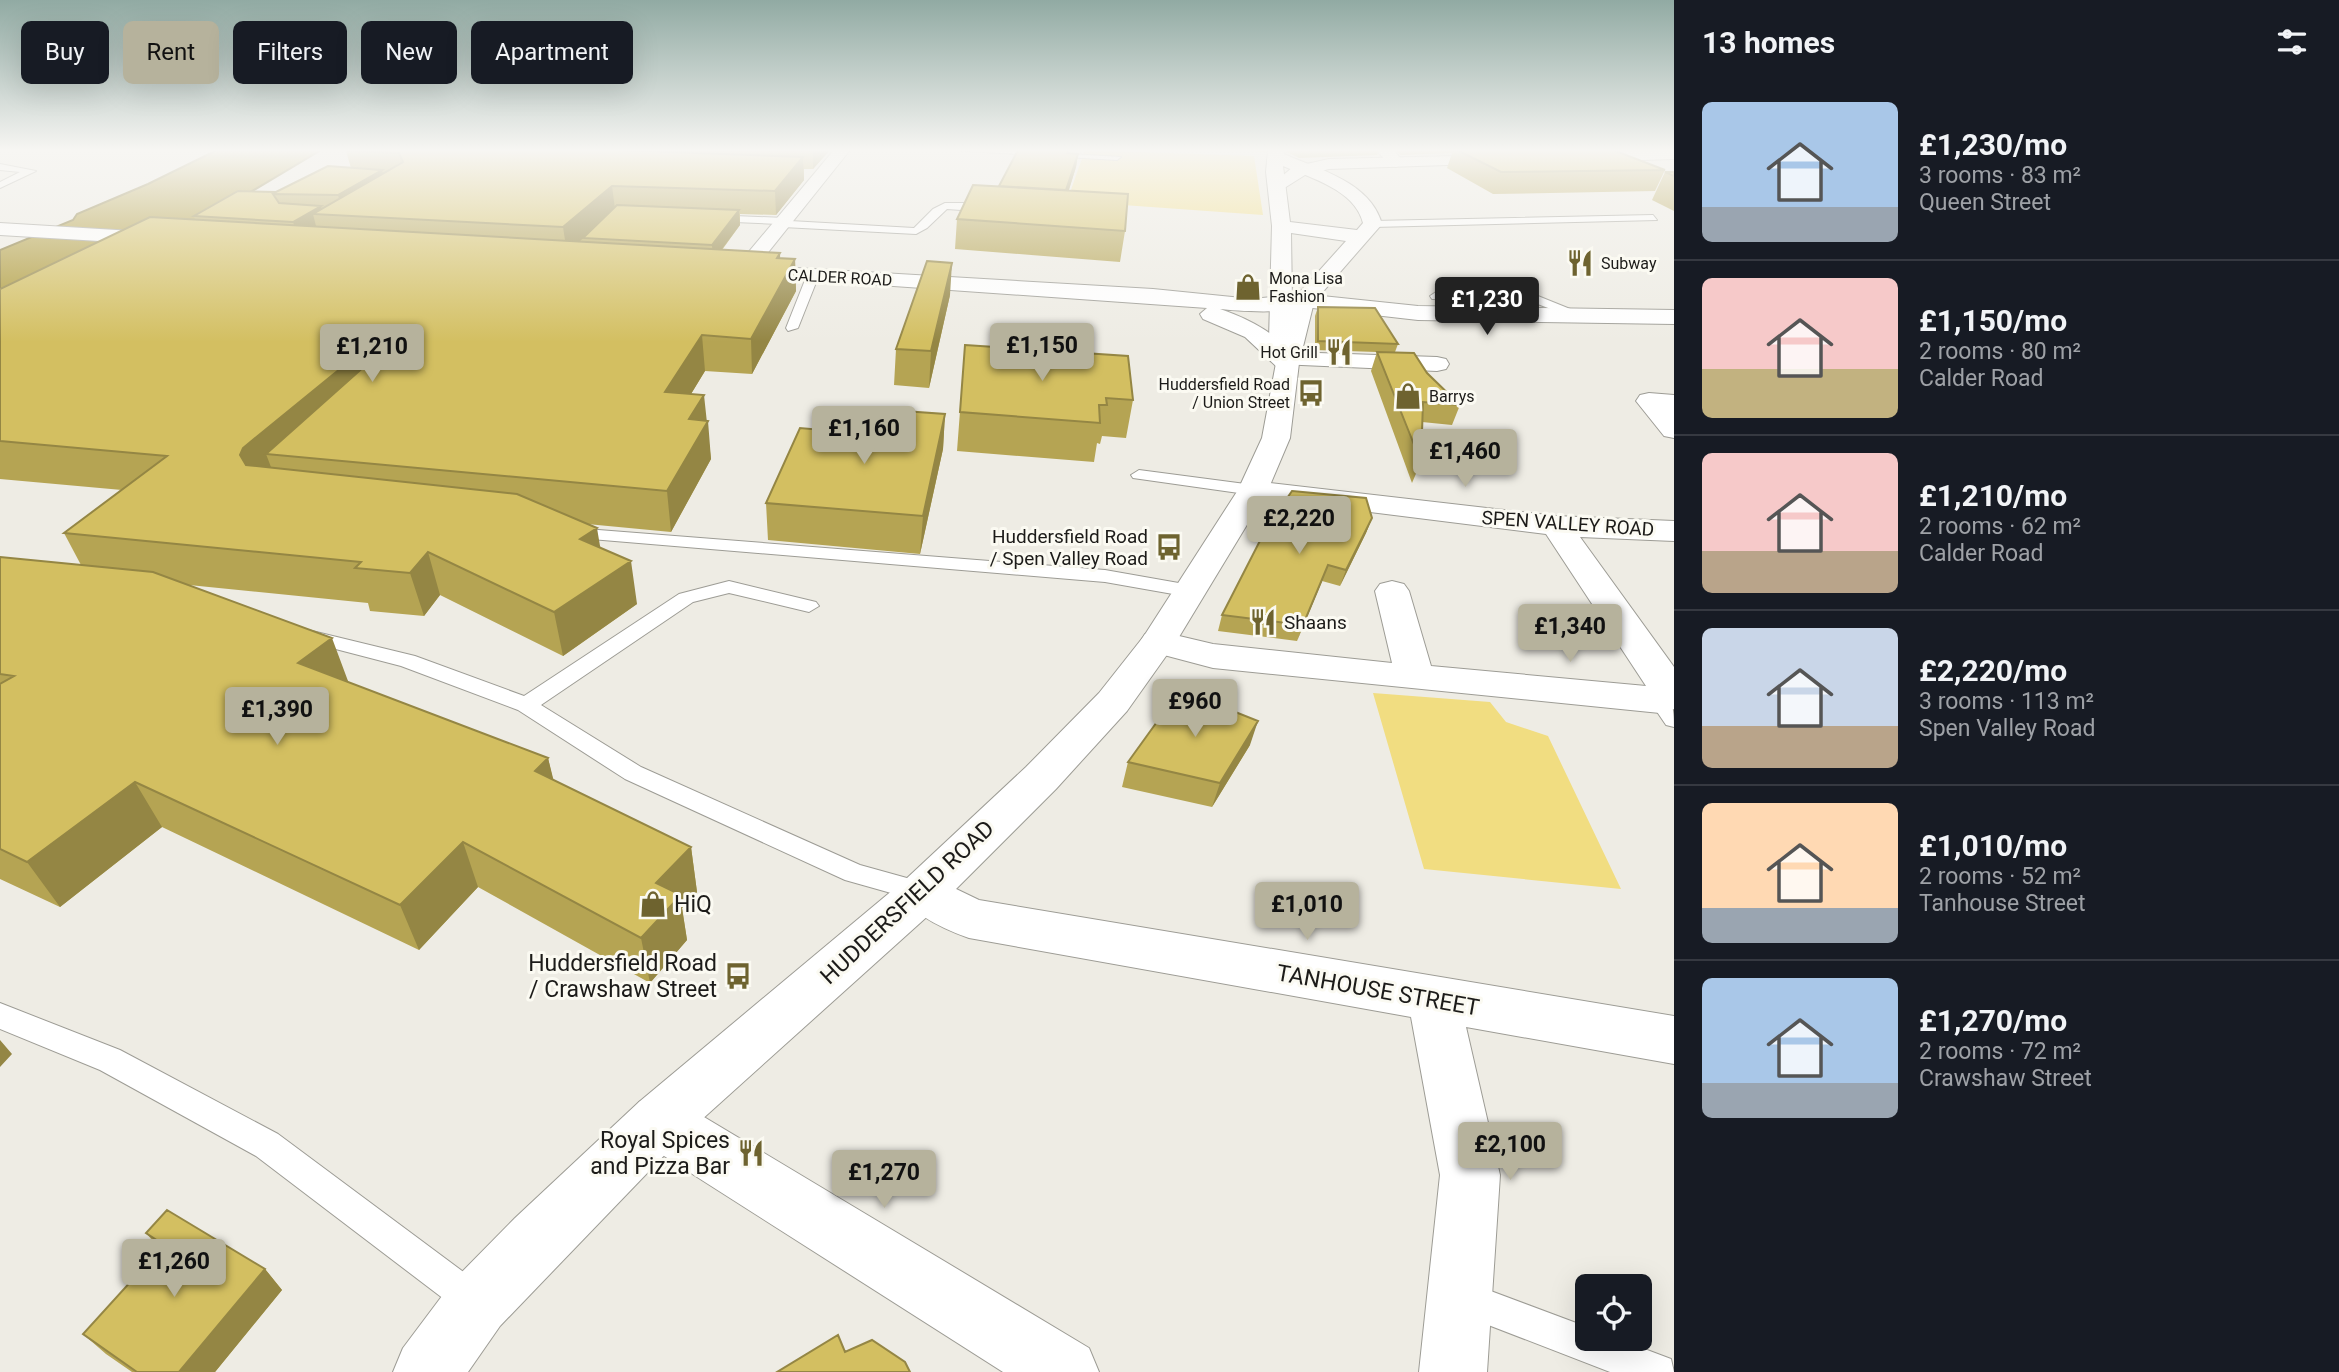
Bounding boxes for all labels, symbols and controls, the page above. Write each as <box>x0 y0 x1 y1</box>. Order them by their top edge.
chip: Buy <box>21 21 109 84</box>
chip: Rent <box>123 21 219 84</box>
chip: Filters <box>233 21 347 84</box>
chip: New <box>361 21 457 84</box>
chip: Apartment <box>471 21 633 84</box>
icon: filters <box>2273 23 2311 61</box>
text: 13 homes <box>1702 25 1835 60</box>
text: £1,230/mo <box>1919 127 2067 162</box>
icon: home <box>1758 130 1842 214</box>
text: 3 rooms · 83 m² <box>1919 162 2081 189</box>
text: Queen Street <box>1919 189 2051 216</box>
restaurant icon: Subway <box>1565 248 1595 278</box>
place label: Subway <box>1601 254 1657 273</box>
street label: CALDER ROAD <box>787 265 893 290</box>
place label: Mona Lisa Fashion <box>1269 269 1343 306</box>
shop icon: Mona Lisa Fashion <box>1233 272 1263 302</box>
pin: £1,230 <box>1430 278 1544 337</box>
text: £1,230 <box>1451 286 1523 313</box>
text: £1,150/mo <box>1919 303 2067 338</box>
icon: home <box>1758 306 1842 390</box>
pin: £1,210 <box>315 324 429 384</box>
pin: £1,150 <box>985 324 1099 383</box>
text: £1,150 <box>1006 332 1078 359</box>
text: £1,210 <box>336 333 408 360</box>
restaurant icon: Hot Grill <box>1324 337 1354 367</box>
text: 2 rooms · 80 m² <box>1919 338 2081 365</box>
place label: Hot Grill <box>1260 343 1318 362</box>
text: Calder Road <box>1919 365 2044 392</box>
place label: Huddersfield Road / Union Street <box>1159 375 1290 412</box>
bus stop icon: Huddersfield Road / Union Street <box>1296 378 1326 408</box>
shop icon: Barrys <box>1393 381 1423 411</box>
place label: Barrys <box>1429 387 1474 406</box>
pin: £1,160 <box>807 406 921 466</box>
text: £1,160 <box>828 415 900 442</box>
pin: £1,460 <box>1408 430 1522 489</box>
text: £1,460 <box>1429 438 1501 465</box>
text: £1,210/mo <box>1919 478 2067 513</box>
icon: home <box>1758 481 1842 565</box>
pin: £2,220 <box>1242 496 1356 556</box>
text: £2,220 <box>1263 505 1335 532</box>
street label: SPEN VALLEY ROAD <box>1481 506 1655 541</box>
text: 2 rooms · 62 m² <box>1919 513 2081 540</box>
place label: Huddersfield Road / Spen Valley Road <box>990 525 1148 570</box>
bus stop icon: Huddersfield Road / Spen Valley Road <box>1154 532 1184 562</box>
text: Calder Road <box>1919 540 2044 567</box>
pin: £1,340 <box>1513 604 1627 664</box>
restaurant icon: Shaans <box>1248 607 1278 637</box>
place label: Shaans <box>1284 611 1347 634</box>
text: £1,340 <box>1534 613 1606 640</box>
text: £2,220/mo <box>1919 653 2067 688</box>
icon: home <box>1758 656 1842 740</box>
pin: £960 <box>1154 680 1236 739</box>
pin: £1,390 <box>220 688 334 747</box>
text: £960 <box>1168 688 1222 715</box>
text: 3 rooms · 113 m² <box>1919 688 2094 715</box>
text: £1,390 <box>241 696 313 723</box>
text: Spen Valley Road <box>1919 715 2095 742</box>
street label: HUDDERSFIELD ROAD <box>815 815 1000 990</box>
text: £1,010/mo <box>1919 828 2067 863</box>
icon: home <box>1758 831 1842 915</box>
text: 2 rooms · 52 m² <box>1919 863 2081 890</box>
pin: £1,010 <box>1250 883 1364 942</box>
shop icon: HiQ <box>638 889 668 919</box>
text: Tanhouse Street <box>1919 890 2086 917</box>
place label: HiQ <box>674 891 712 918</box>
text: £1,010 <box>1271 891 1343 918</box>
place label: Huddersfield Road / Crawshaw Street <box>528 950 717 1003</box>
street label: TANHOUSE STREET <box>1274 959 1482 1022</box>
bus stop icon: Huddersfield Road / Crawshaw Street <box>723 961 753 991</box>
text: £1,270/mo <box>1919 1003 2067 1038</box>
icon: home <box>1758 1006 1842 1090</box>
text: 2 rooms · 72 m² <box>1919 1038 2081 1065</box>
text: Crawshaw Street <box>1919 1065 2092 1092</box>
pin: £2,100 <box>1453 1122 1567 1182</box>
place label: Royal Spices and Pizza Bar <box>590 1127 730 1180</box>
text: £2,100 <box>1474 1131 1546 1158</box>
restaurant icon: Royal Spices and Pizza Bar <box>736 1138 766 1168</box>
pin: £1,270 <box>827 1150 941 1210</box>
text: £1,270 <box>848 1159 920 1186</box>
pin: £1,260 <box>117 1240 231 1299</box>
text: £1,260 <box>138 1248 210 1275</box>
map controls <box>1575 1274 1652 1351</box>
button: locate <box>1575 1274 1652 1351</box>

